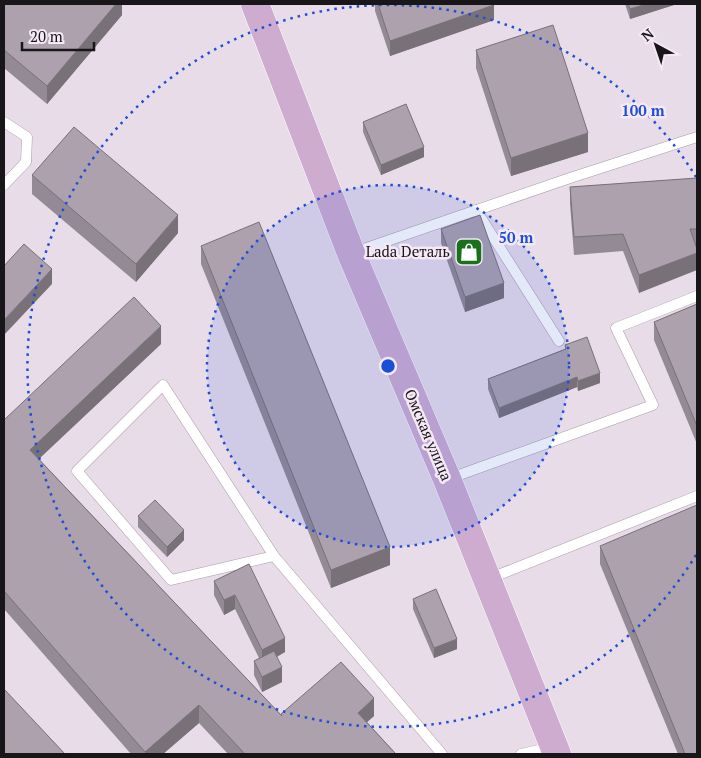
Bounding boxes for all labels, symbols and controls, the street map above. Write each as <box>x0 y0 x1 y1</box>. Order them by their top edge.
scale bar <box>22 20 95 52</box>
north arrow <box>631 20 681 70</box>
text: N <box>637 24 658 45</box>
text: 20 m <box>30 26 63 46</box>
text: 100 m <box>621 100 665 120</box>
text: 50 m <box>499 227 534 247</box>
shop icon: Lada Dеталь <box>454 237 484 267</box>
place label: Lada Dеталь <box>366 241 450 261</box>
centre of rings <box>379 357 397 375</box>
street label: Омская улица <box>401 386 457 484</box>

